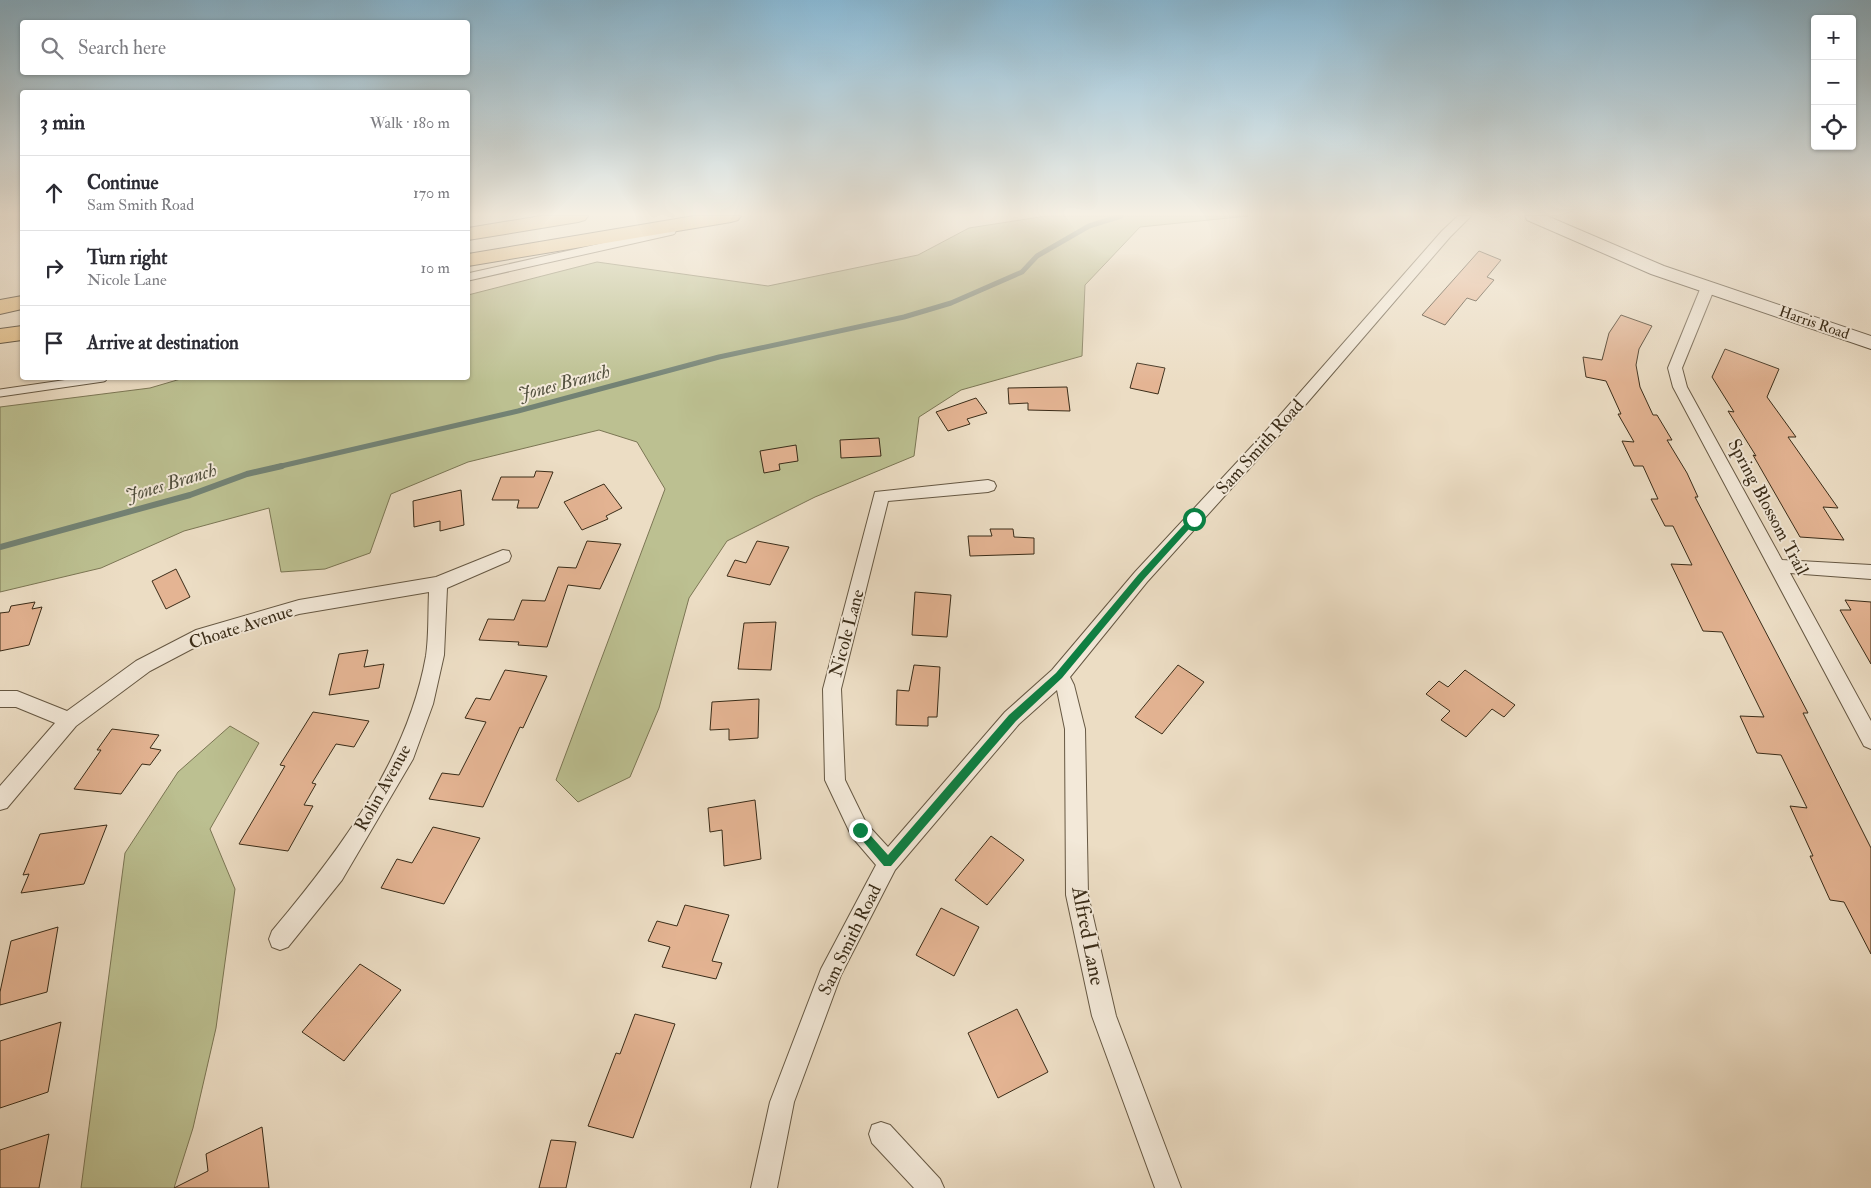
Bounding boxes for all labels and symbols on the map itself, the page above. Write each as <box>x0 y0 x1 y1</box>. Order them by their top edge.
street label: Harris Road <box>1776 302 1852 344</box>
water label: Jones Branch <box>515 359 613 407</box>
street label: Sam Smith Road <box>1211 394 1309 499</box>
street label: Spring Blossom Trail <box>1722 435 1814 579</box>
water label: Jones Branch <box>122 458 220 508</box>
route start <box>1183 508 1206 531</box>
street label: Nicole Lane <box>824 586 870 679</box>
street label: Choate Avenue <box>186 599 296 655</box>
street label: Rolin Avenue <box>350 740 417 836</box>
route end <box>849 819 872 842</box>
street label: Sam Smith Road <box>813 881 887 999</box>
street label: Alfred Lane <box>1065 883 1111 988</box>

